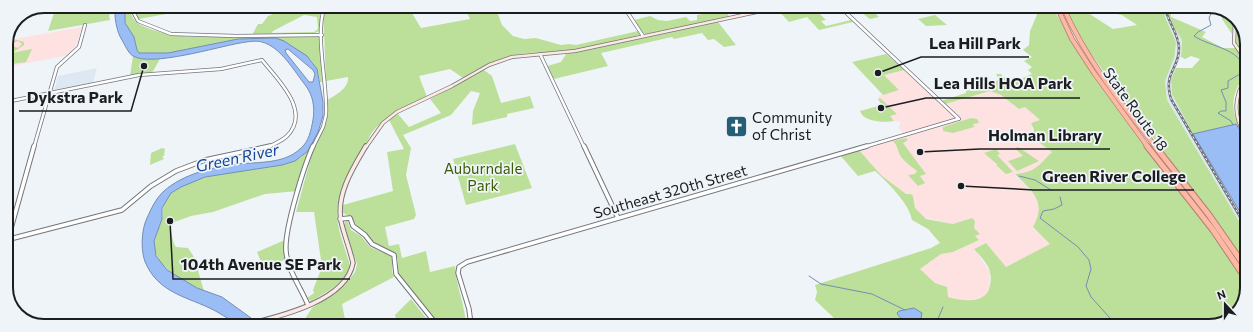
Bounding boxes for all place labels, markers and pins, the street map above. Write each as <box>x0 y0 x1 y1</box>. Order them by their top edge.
callout: Lea Hill Park <box>921 29 1029 57</box>
callout: Lea Hills HOA Park <box>926 70 1080 98</box>
callout: Dykstra Park <box>19 83 131 111</box>
place label: Community of Christ <box>752 108 832 143</box>
church icon: Community of Christ <box>724 113 750 139</box>
callout: Holman Library <box>980 121 1110 149</box>
callout: Green River College <box>1034 162 1194 190</box>
callout: 104th Avenue SE Park <box>173 251 350 279</box>

